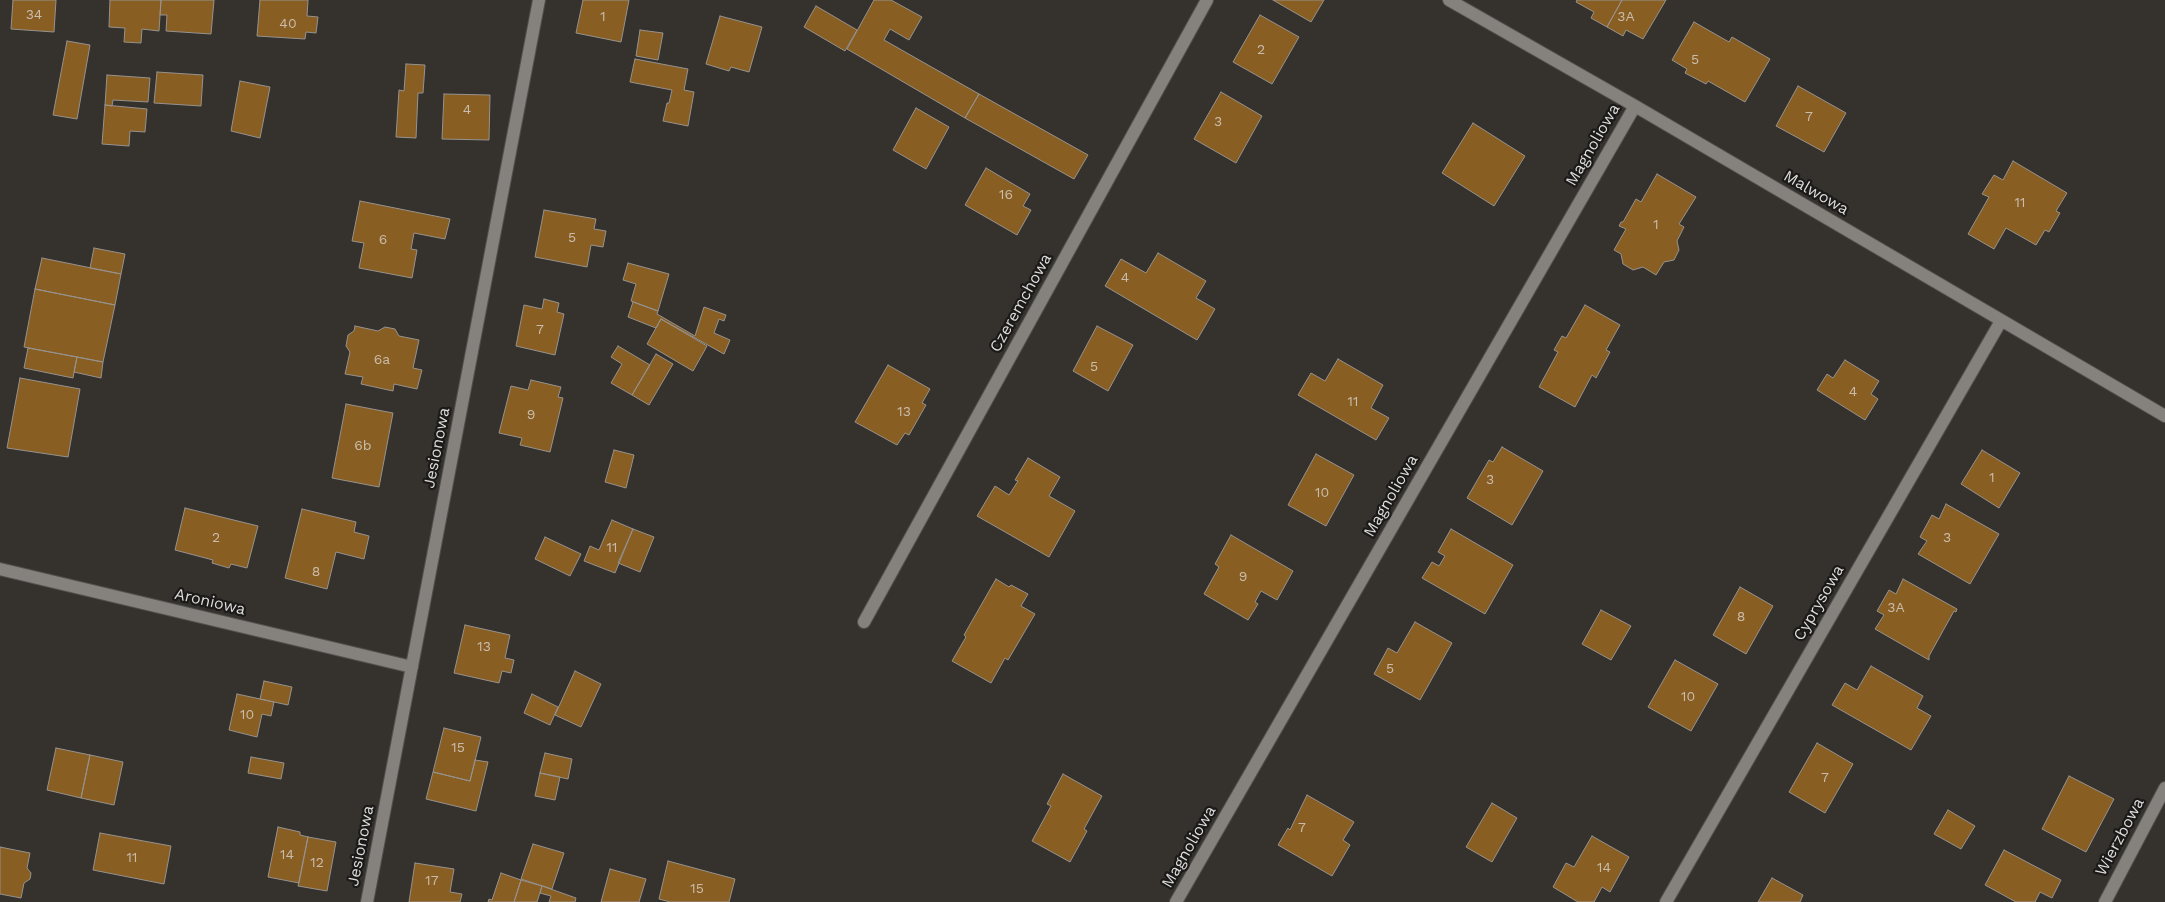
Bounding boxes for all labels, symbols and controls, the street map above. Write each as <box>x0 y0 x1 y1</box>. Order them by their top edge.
house number: 34 <box>26 7 42 23</box>
house number: 1 <box>600 9 606 25</box>
house number: 3A <box>1617 9 1635 25</box>
house number: 40 <box>279 16 297 32</box>
house number: 2 <box>1257 42 1265 58</box>
house number: 5 <box>1691 52 1699 68</box>
street label: Magnoliowa <box>1562 101 1624 189</box>
house number: 4 <box>463 102 471 118</box>
house number: 7 <box>1805 109 1813 125</box>
house number: 3 <box>1214 114 1222 130</box>
street label: Malwowa <box>1780 167 1852 219</box>
house number: 16 <box>999 187 1013 203</box>
house number: 11 <box>2015 195 2025 211</box>
house number: 1 <box>1653 217 1659 233</box>
house number: 5 <box>568 230 576 246</box>
house number: 6 <box>379 232 387 248</box>
street label: Czeremchowa <box>986 250 1056 356</box>
house number: 4 <box>1121 270 1129 286</box>
house number: 7 <box>536 322 544 338</box>
house number: 6a <box>374 352 390 368</box>
house number: 5 <box>1090 359 1098 375</box>
house number: 4 <box>1849 384 1857 400</box>
house number: 11 <box>1348 394 1358 410</box>
house number: 13 <box>897 404 911 420</box>
street label: Jesionowa <box>420 406 454 490</box>
house number: 9 <box>527 407 535 423</box>
house number: 6b <box>354 438 372 454</box>
street label: Magnoliowa <box>1360 452 1422 540</box>
house number: 1 <box>1989 470 1995 486</box>
house number: 3 <box>1486 472 1494 488</box>
house number: 10 <box>1315 485 1329 501</box>
house number: 2 <box>212 530 220 546</box>
house number: 3 <box>1943 530 1951 546</box>
house number: 11 <box>607 540 617 556</box>
street label: Cyprysowa <box>1790 562 1848 644</box>
house number: 8 <box>312 564 320 580</box>
house number: 9 <box>1239 569 1247 585</box>
street label: Aroniowa <box>173 585 247 619</box>
house number: 3A <box>1887 600 1905 616</box>
house number: 8 <box>1737 609 1745 625</box>
house number: 13 <box>477 639 491 655</box>
house number: 5 <box>1386 661 1394 677</box>
house number: 10 <box>1681 689 1695 705</box>
house number: 10 <box>240 707 254 723</box>
house number: 15 <box>451 740 465 756</box>
house number: 7 <box>1821 770 1829 786</box>
street label: Wierzbowa <box>2091 795 2149 879</box>
street label: Magnoliowa <box>1158 803 1220 891</box>
street label: Jesionowa <box>344 804 378 888</box>
house number: 7 <box>1298 820 1306 836</box>
house number: 14 <box>280 847 294 863</box>
house number: 11 <box>127 850 137 866</box>
house number: 12 <box>310 855 324 871</box>
house number: 14 <box>1597 860 1611 876</box>
house number: 17 <box>425 873 439 889</box>
house number: 15 <box>690 881 704 897</box>

